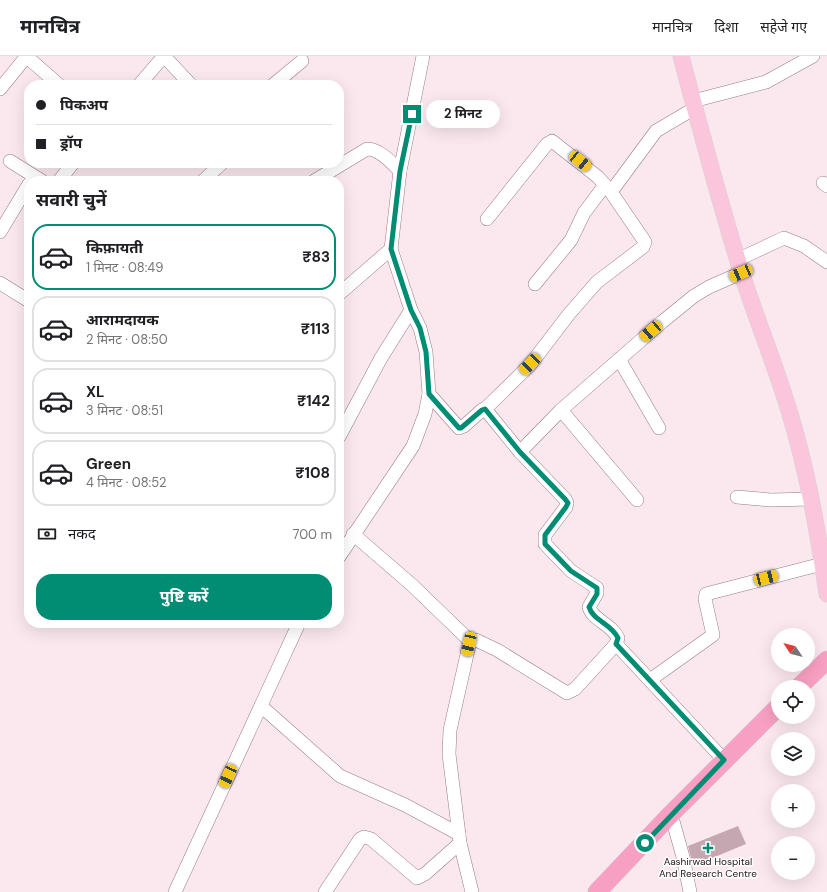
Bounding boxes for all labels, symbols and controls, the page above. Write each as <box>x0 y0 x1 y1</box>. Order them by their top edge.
text: मानचित्र <box>20 14 80 39</box>
text: मानचित्र <box>652 18 692 36</box>
text: दिशा <box>714 18 738 36</box>
text: सहेजे गए <box>760 18 807 36</box>
text: पिकअप <box>60 95 108 115</box>
callout: 2 मिनट <box>426 100 500 128</box>
route end <box>403 105 421 123</box>
text: 2 मिनट <box>444 105 482 122</box>
text: ड्रॉप <box>60 133 82 153</box>
car <box>567 149 593 173</box>
text: सवारी चुनें <box>36 188 106 212</box>
text: किफ़ायती <box>86 238 143 258</box>
icon: car <box>38 239 74 275</box>
text: ₹83 <box>302 247 330 267</box>
text: 1 मिनट · 08:49 <box>86 259 163 276</box>
car <box>728 263 754 283</box>
text: आरामदायक <box>86 310 159 330</box>
icon: car <box>38 311 74 347</box>
text: ₹113 <box>301 319 330 339</box>
car <box>638 319 664 343</box>
text: 2 मिनट · 08:50 <box>86 331 168 348</box>
car <box>517 351 543 377</box>
text: XL <box>86 382 104 402</box>
icon: car <box>38 383 74 419</box>
text: ₹142 <box>297 391 330 411</box>
text: 3 मिनट · 08:51 <box>86 402 163 419</box>
text: Green <box>86 454 131 474</box>
icon: car <box>38 455 74 491</box>
text: ₹108 <box>295 463 330 483</box>
text: 4 मिनट · 08:52 <box>86 474 166 491</box>
icon: cash <box>36 523 58 545</box>
text: नकद <box>68 524 96 544</box>
text: 700 m <box>292 526 332 543</box>
car <box>753 569 779 587</box>
button: पुष्टि करें <box>36 574 332 620</box>
north arrow <box>771 628 815 672</box>
map controls <box>771 628 815 880</box>
car <box>460 631 478 657</box>
button: locate <box>771 680 815 724</box>
button: layers <box>771 732 815 776</box>
car <box>217 763 239 789</box>
button: + <box>771 784 815 828</box>
route start <box>636 834 654 852</box>
button: − <box>771 836 815 880</box>
marker: Aashirwad Hospital And Research Centre <box>702 842 714 854</box>
place label: Aashirwad Hospital And Research Centre <box>659 855 757 880</box>

